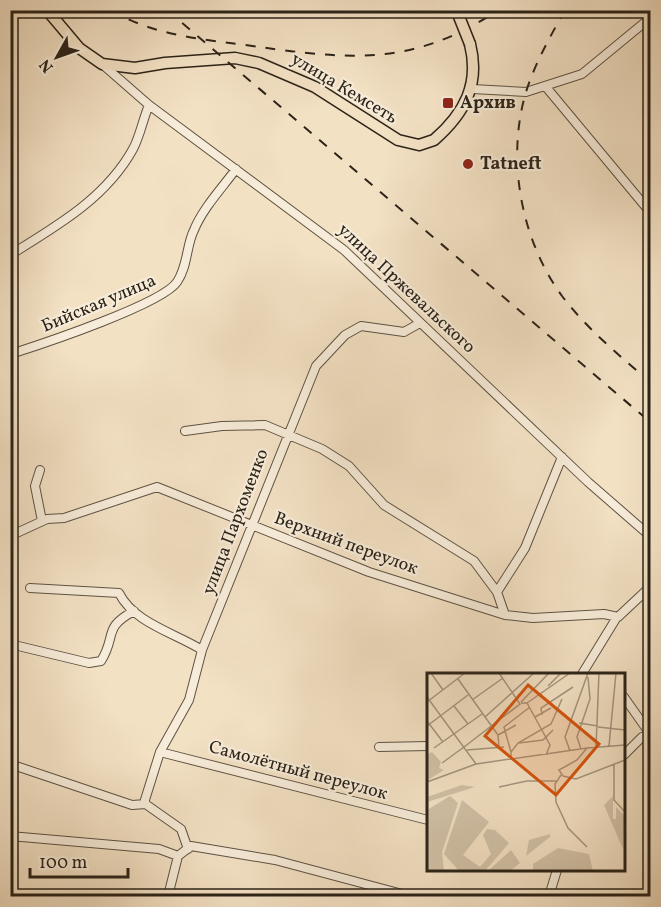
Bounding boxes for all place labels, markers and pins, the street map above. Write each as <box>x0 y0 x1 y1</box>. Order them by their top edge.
place label: Архив <box>460 91 516 116</box>
marker: Архив <box>441 96 455 110</box>
place label: Tatneft <box>480 152 542 177</box>
marker: Tatneft <box>461 157 475 171</box>

